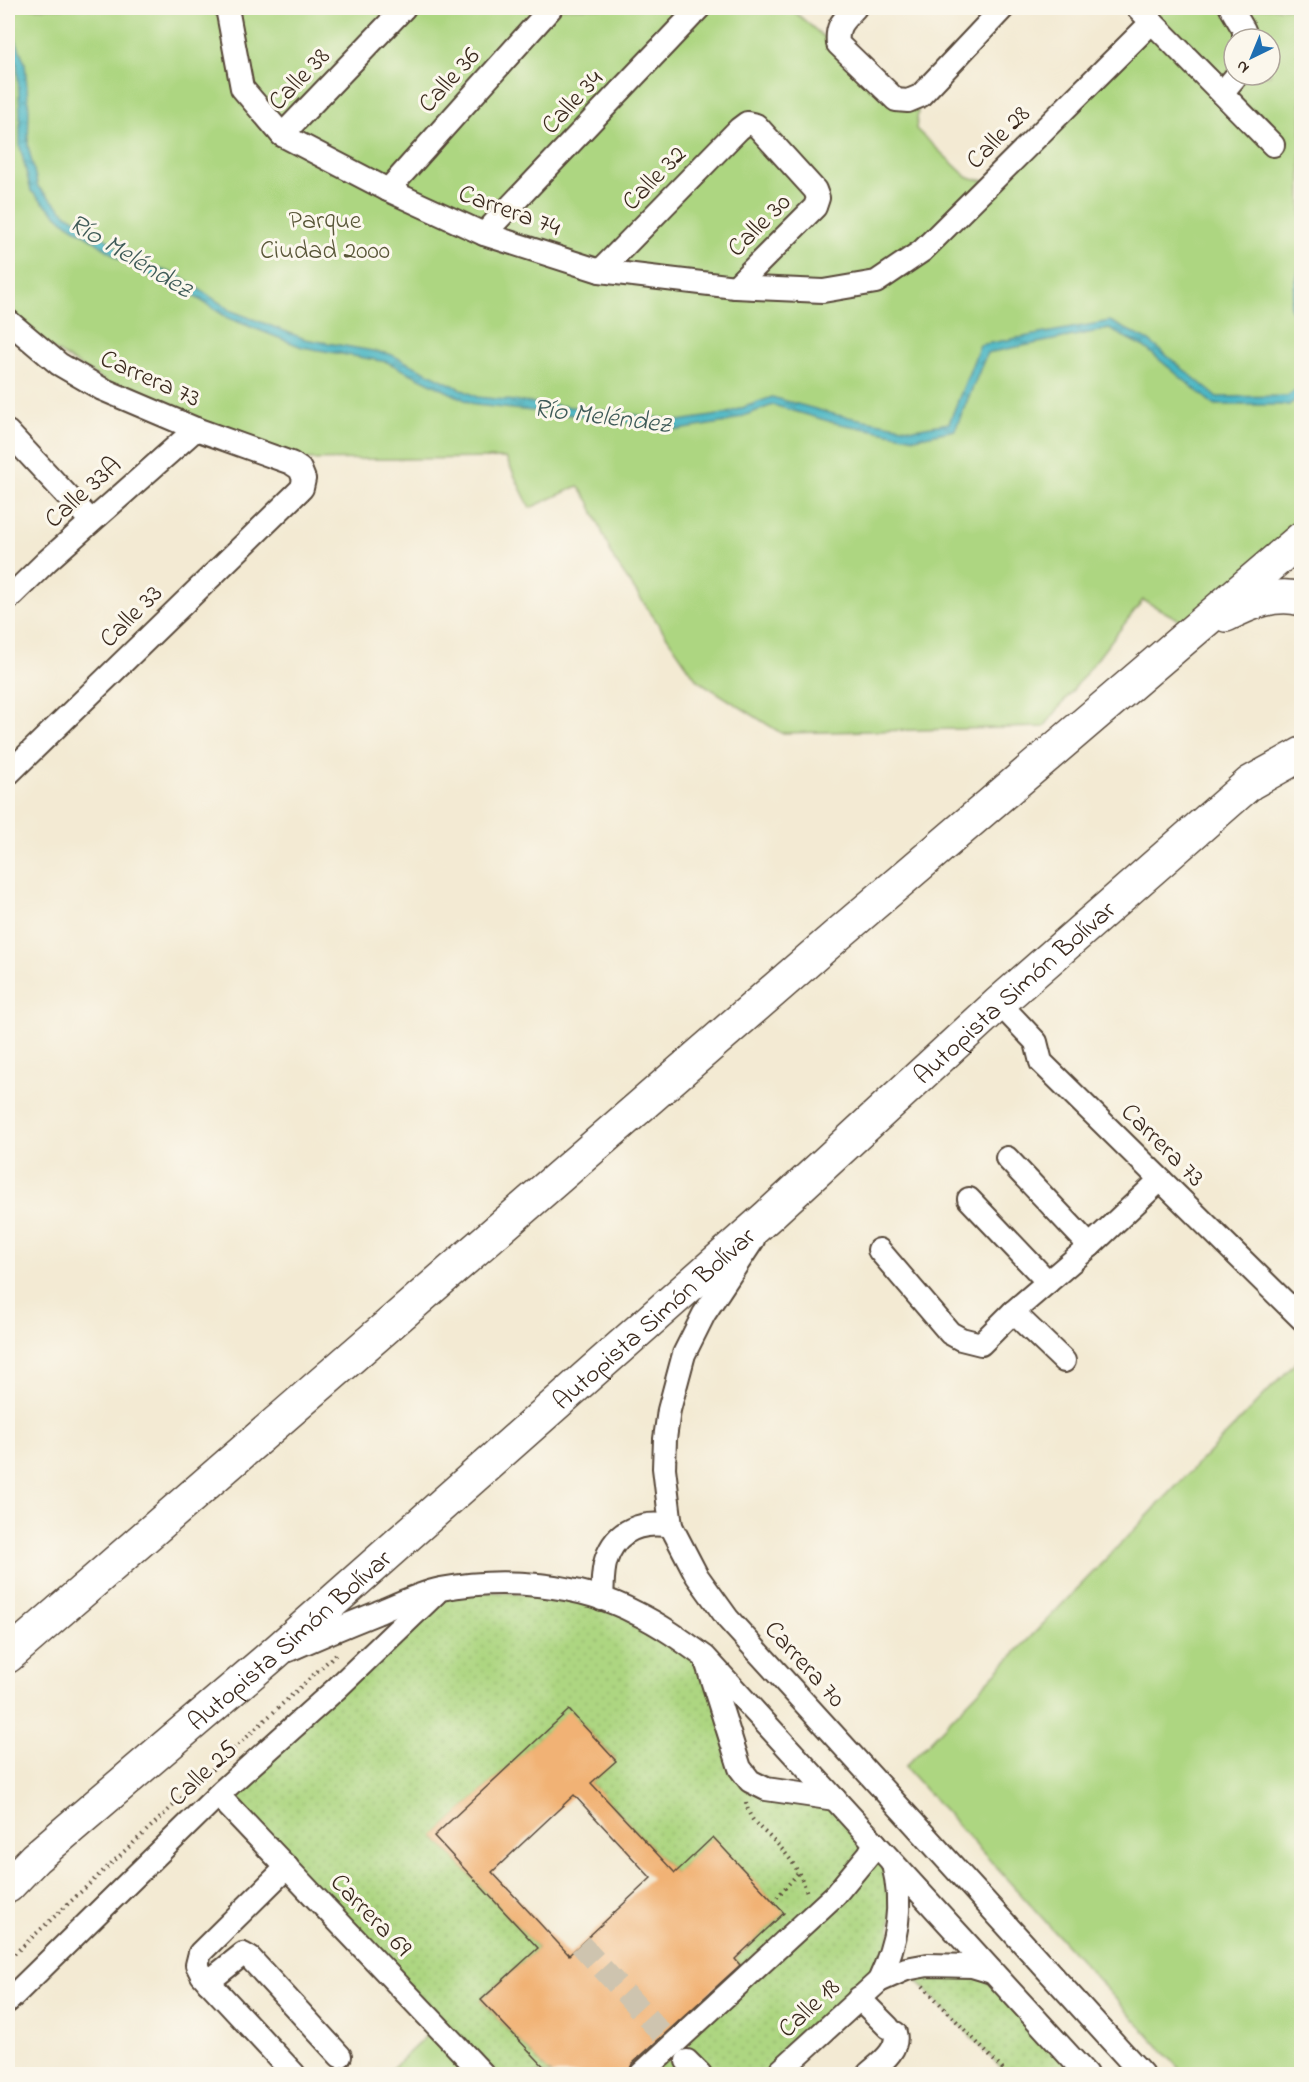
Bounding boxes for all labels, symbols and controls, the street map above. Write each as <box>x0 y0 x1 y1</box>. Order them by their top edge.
north arrow <box>1222 27 1282 87</box>
street label: Calle 38 <box>260 39 340 121</box>
street label: Calle 36 <box>410 40 490 122</box>
text: N <box>1231 54 1255 79</box>
street label: Calle 34 <box>533 62 613 144</box>
street label: Calle 28 <box>958 97 1040 179</box>
street label: Calle 32 <box>614 137 696 221</box>
street label: Carrera 74 <box>453 176 566 248</box>
street label: Calle 30 <box>719 185 801 267</box>
park label: Parque Ciudad 2000 <box>260 203 390 271</box>
water label: Río Meléndez <box>61 205 200 310</box>
street label: Carrera 73 <box>94 341 206 419</box>
water label: Río Meléndez <box>531 390 674 445</box>
street label: Calle 33A <box>37 448 131 538</box>
street label: Calle 33 <box>92 577 173 658</box>
street label: Autopista Simón Bolívar <box>906 892 1126 1095</box>
street label: Carrera 73 <box>1111 1095 1213 1197</box>
street label: Autopista Simón Bolívar <box>545 1219 766 1420</box>
street label: Autopista Simón Bolívar <box>180 1541 402 1742</box>
street label: Carrera 70 <box>754 1613 854 1717</box>
street label: Calle 25 <box>161 1732 247 1816</box>
street label: Carrera 69 <box>320 1865 420 1967</box>
street label: Calle 18 <box>770 1970 850 2048</box>

